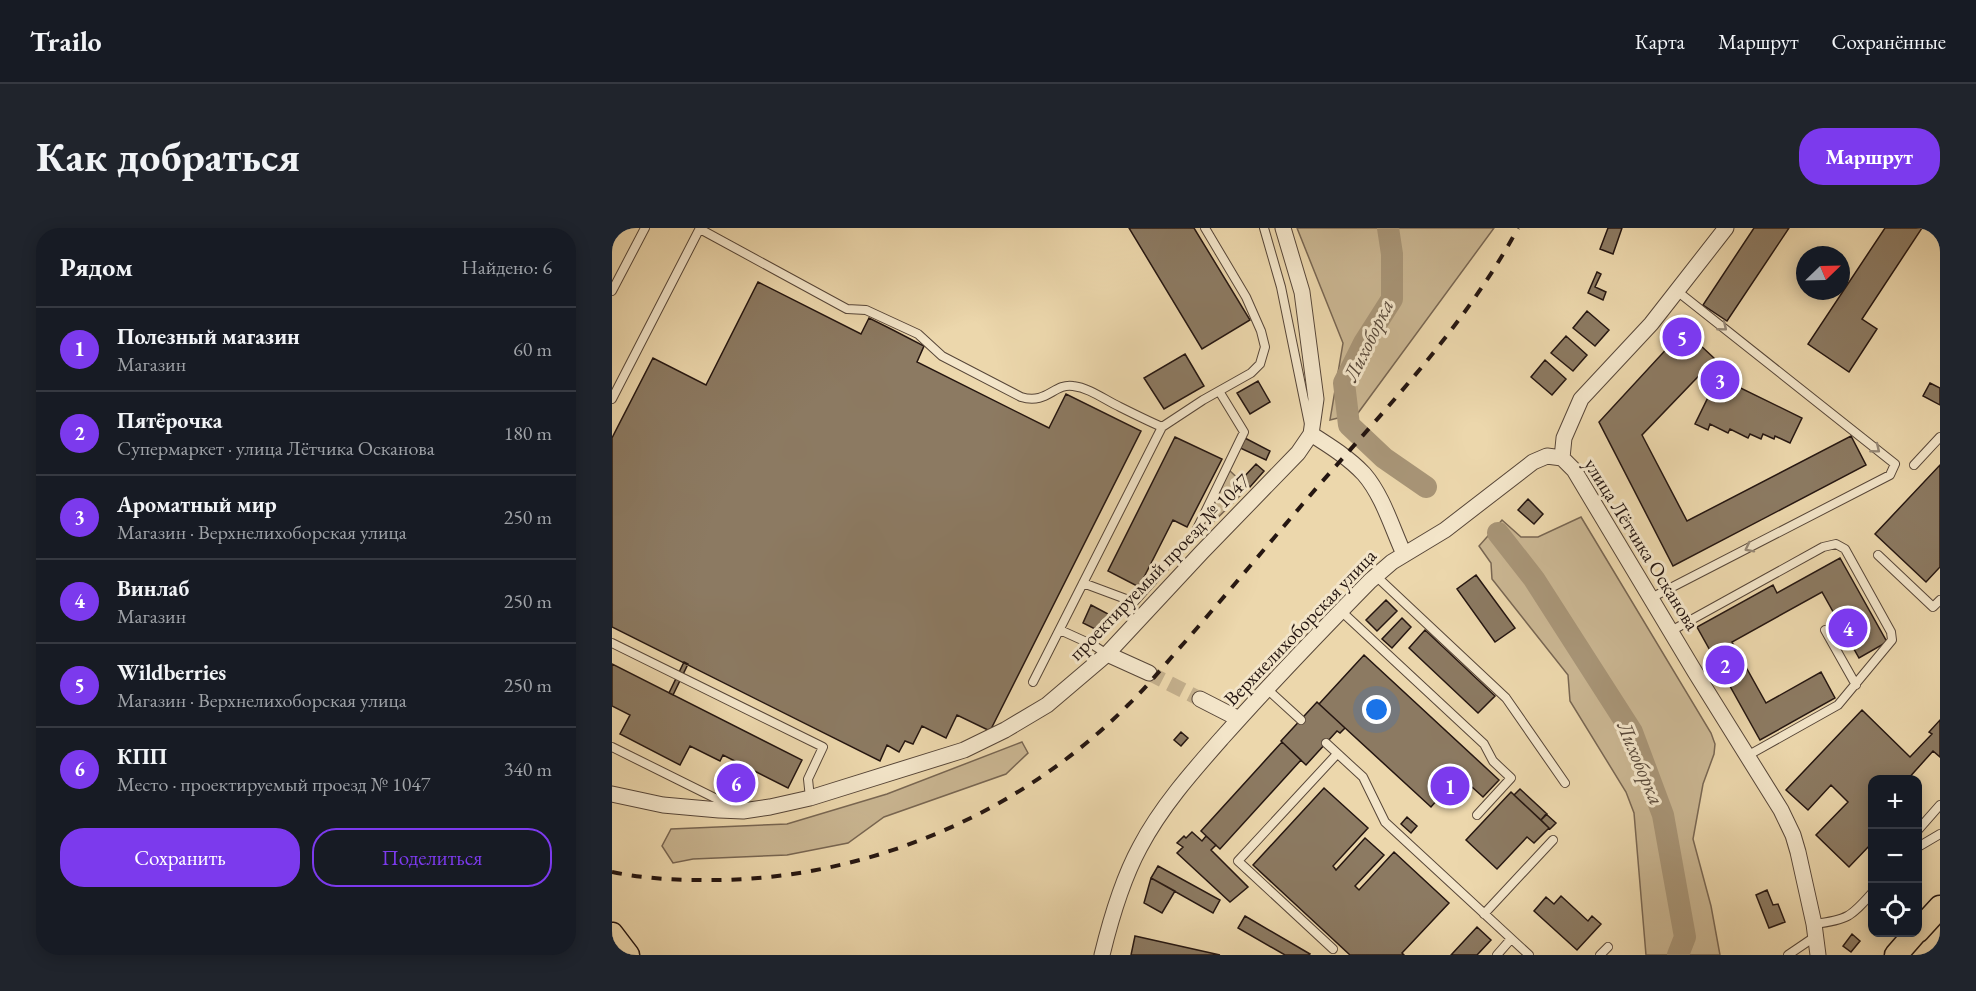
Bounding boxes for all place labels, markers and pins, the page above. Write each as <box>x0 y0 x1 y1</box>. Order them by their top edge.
pin: 5 <box>1662 314 1702 360</box>
pin: 3 <box>1700 358 1740 402</box>
pin: 4 <box>1828 606 1868 650</box>
pin: 2 <box>1706 642 1744 688</box>
pin: 6 <box>716 760 756 806</box>
pin: 1 <box>1430 764 1470 808</box>

